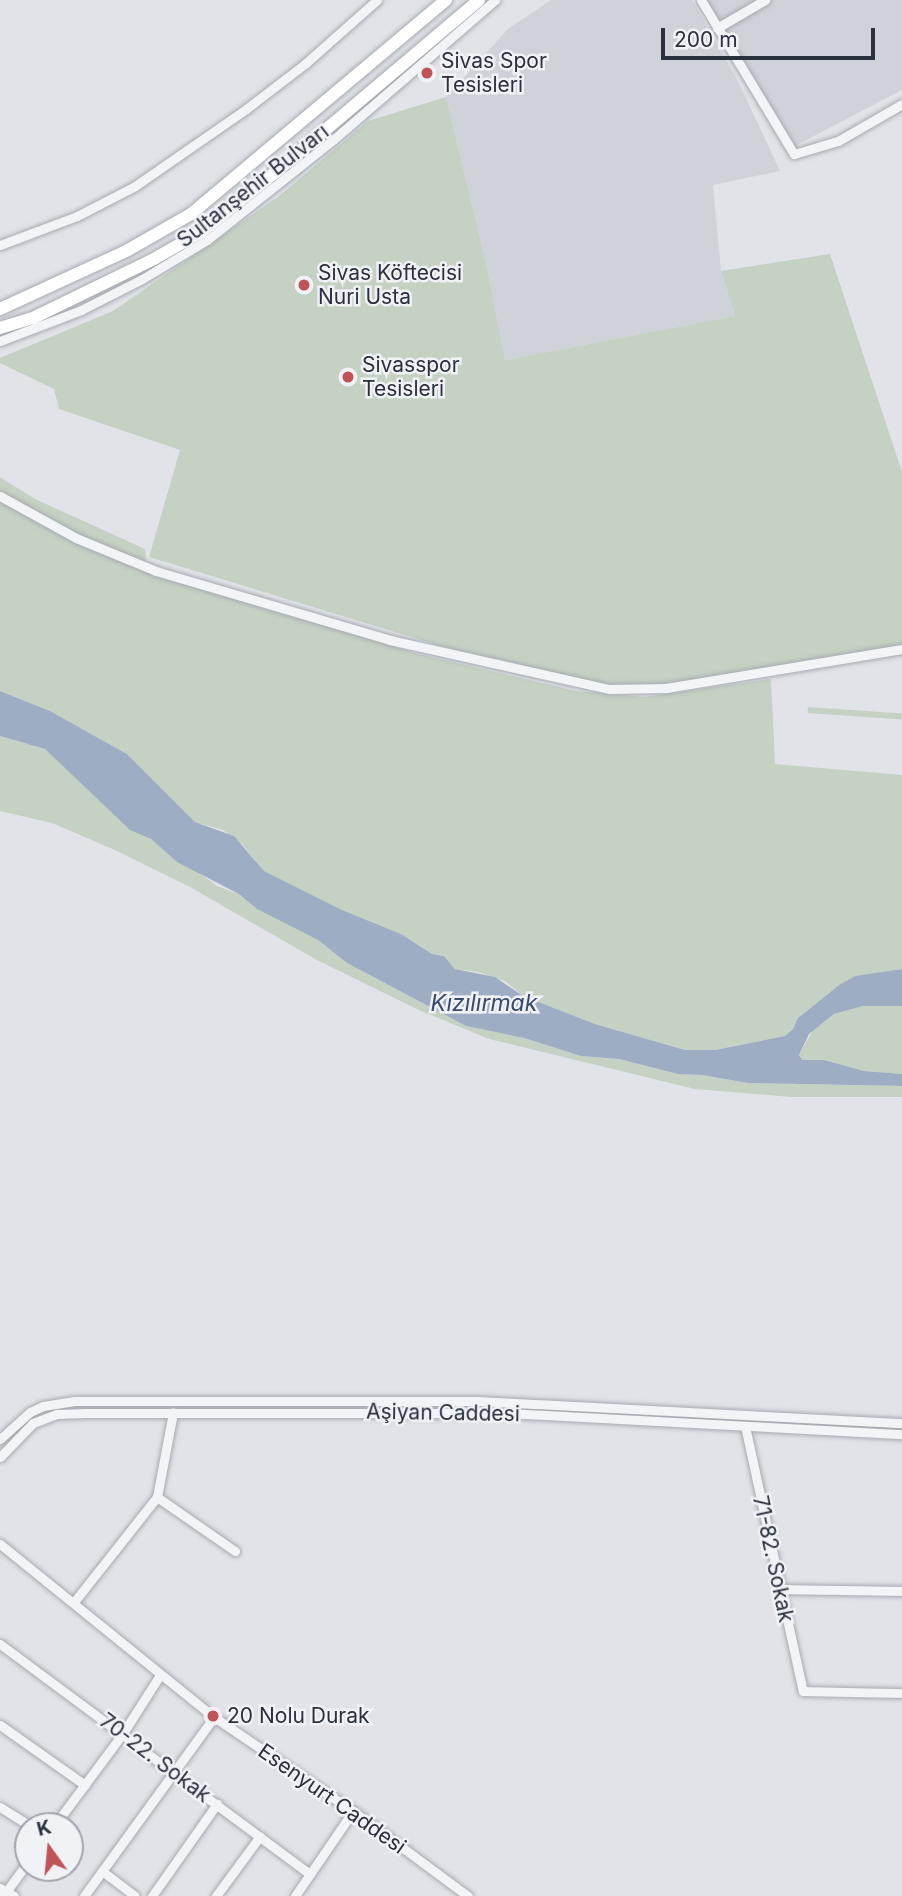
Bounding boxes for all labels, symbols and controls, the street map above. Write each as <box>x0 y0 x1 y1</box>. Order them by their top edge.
scale bar <box>664 14 878 58</box>
text: 200 m <box>674 27 738 52</box>
place label: Sivas Spor Tesisleri <box>441 48 547 98</box>
marker: Sivas Spor Tesisleri <box>419 65 435 81</box>
street label: Sultanşehir Bulvarı <box>172 119 334 253</box>
place label: Sivas Köftecisi Nuri Usta <box>318 260 462 310</box>
marker: Sivas Köftecisi Nuri Usta <box>296 277 312 293</box>
place label: Sivasspor Tesisleri <box>362 352 460 402</box>
marker: Sivasspor Tesisleri <box>340 369 356 385</box>
water label: Kızılırmak <box>431 989 537 1017</box>
street label: Aşiyan Caddesi <box>366 1399 520 1427</box>
street label: 71-82. Sokak <box>747 1493 799 1625</box>
place label: 20 Nolu Durak <box>227 1703 370 1729</box>
street label: 70-22. Sokak <box>95 1708 215 1808</box>
marker: 20 Nolu Durak <box>205 1708 221 1724</box>
street label: Esenyurt Caddesi <box>253 1739 411 1859</box>
north arrow <box>14 1812 84 1882</box>
text: K <box>34 1815 54 1841</box>

